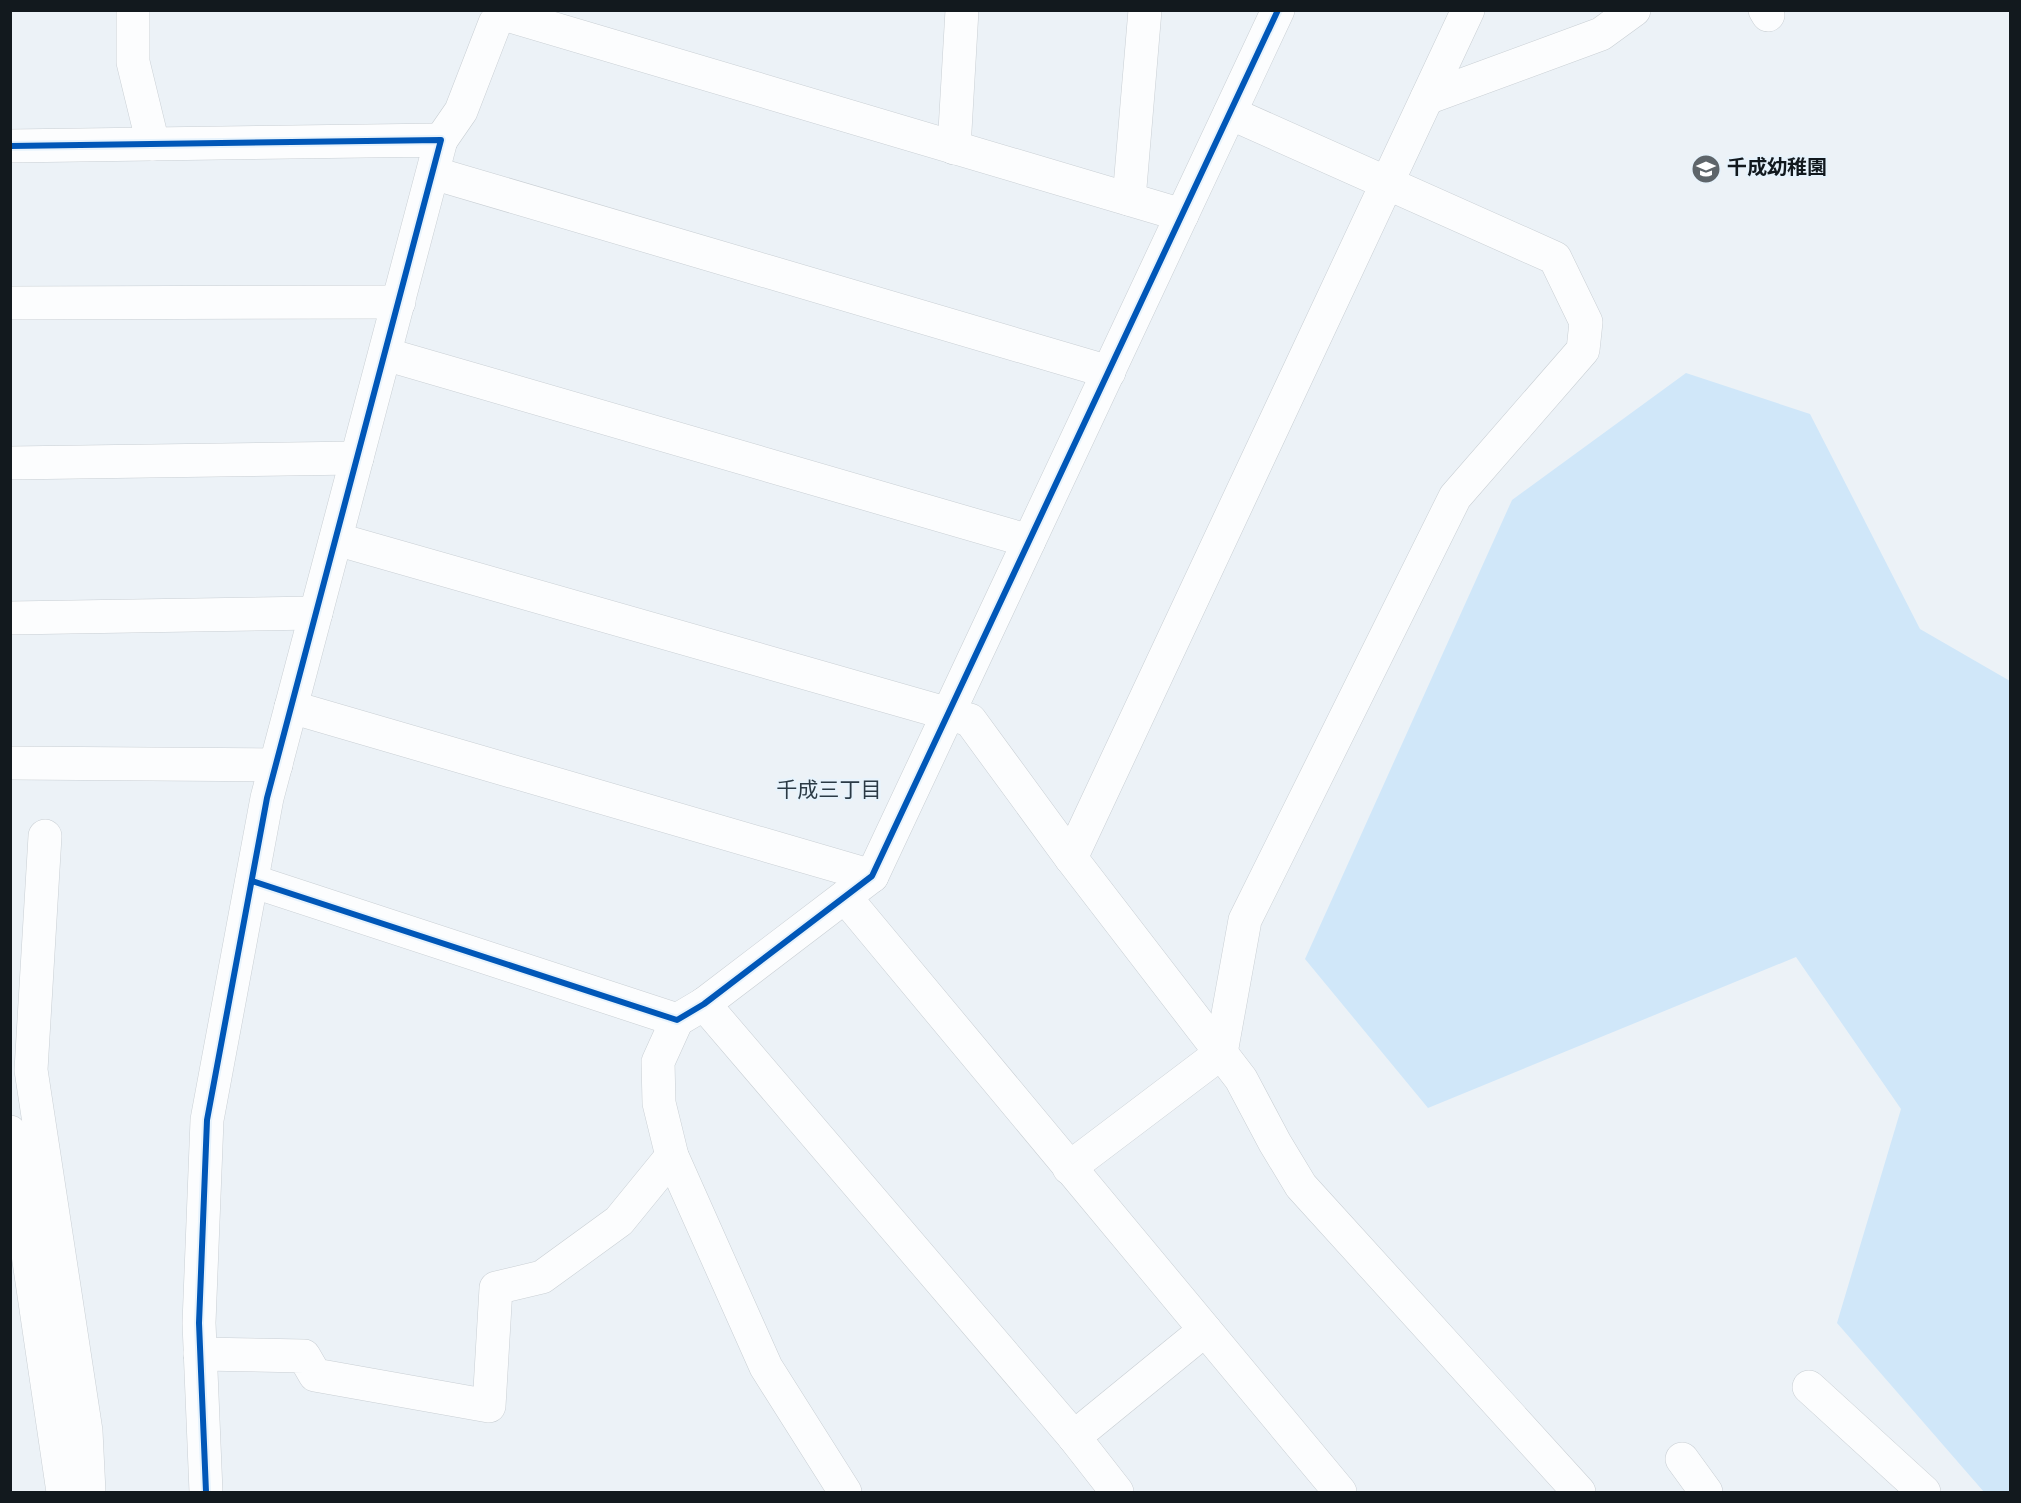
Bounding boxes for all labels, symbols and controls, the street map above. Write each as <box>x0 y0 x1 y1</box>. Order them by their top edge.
school or university icon: 千成幼稚園 <box>1690 153 1722 185</box>
place label: 千成幼稚園 <box>1727 156 1827 182</box>
district label: 千成三丁目 <box>777 778 882 805</box>

